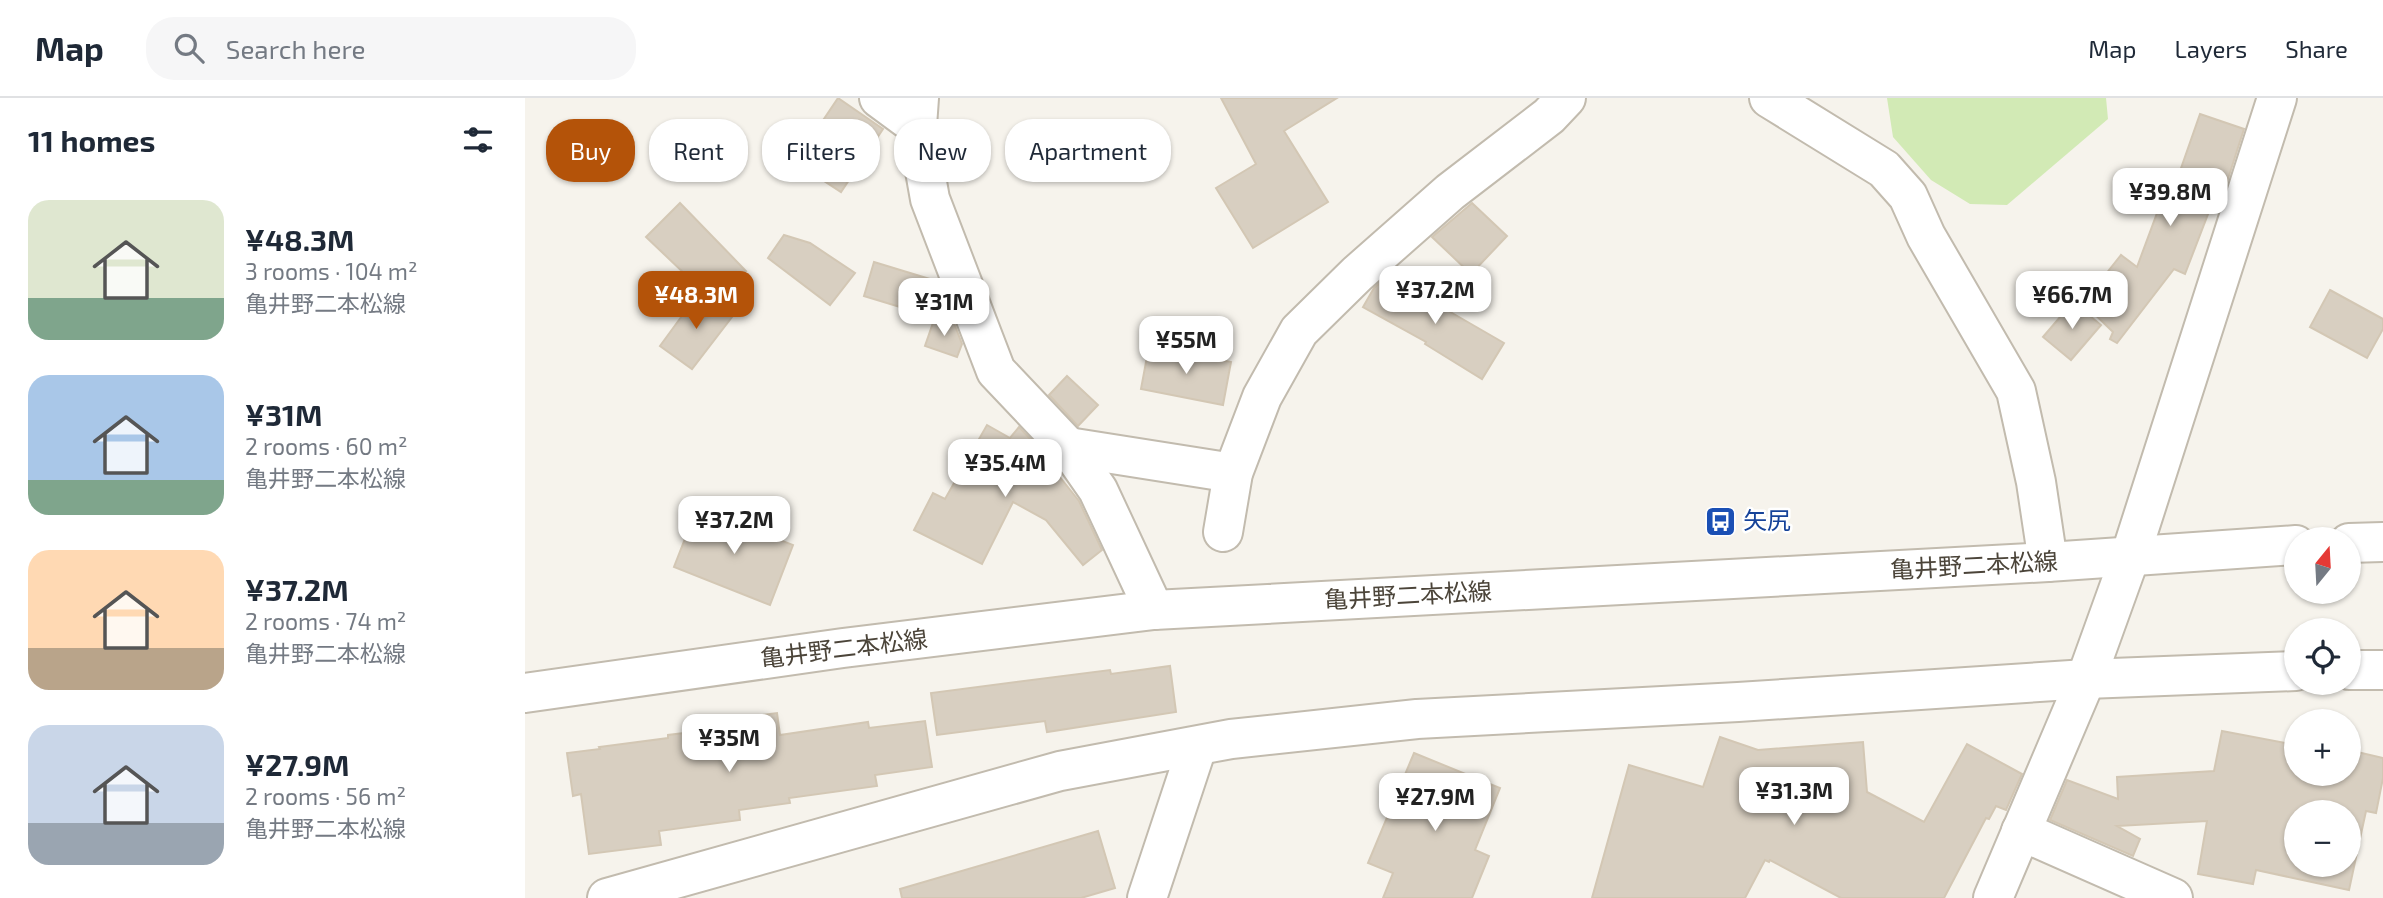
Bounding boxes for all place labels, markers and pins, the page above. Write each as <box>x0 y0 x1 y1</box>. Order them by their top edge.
pin: ¥39.8M <box>2113 169 2227 228</box>
pin: ¥37.2M <box>1378 266 1492 326</box>
pin: ¥48.3M <box>639 272 753 331</box>
pin: ¥66.7M <box>2015 272 2129 331</box>
pin: ¥31M <box>903 278 985 338</box>
pin: ¥55M <box>1145 316 1227 376</box>
pin: ¥35.4M <box>948 440 1062 499</box>
pin: ¥37.2M <box>677 496 791 556</box>
bus stop icon: 矢尻 <box>1703 504 1737 538</box>
place label: 矢尻 <box>1743 505 1791 534</box>
pin: ¥35M <box>688 714 770 774</box>
pin: ¥31.3M <box>1737 768 1851 827</box>
pin: ¥27.9M <box>1378 774 1492 833</box>

